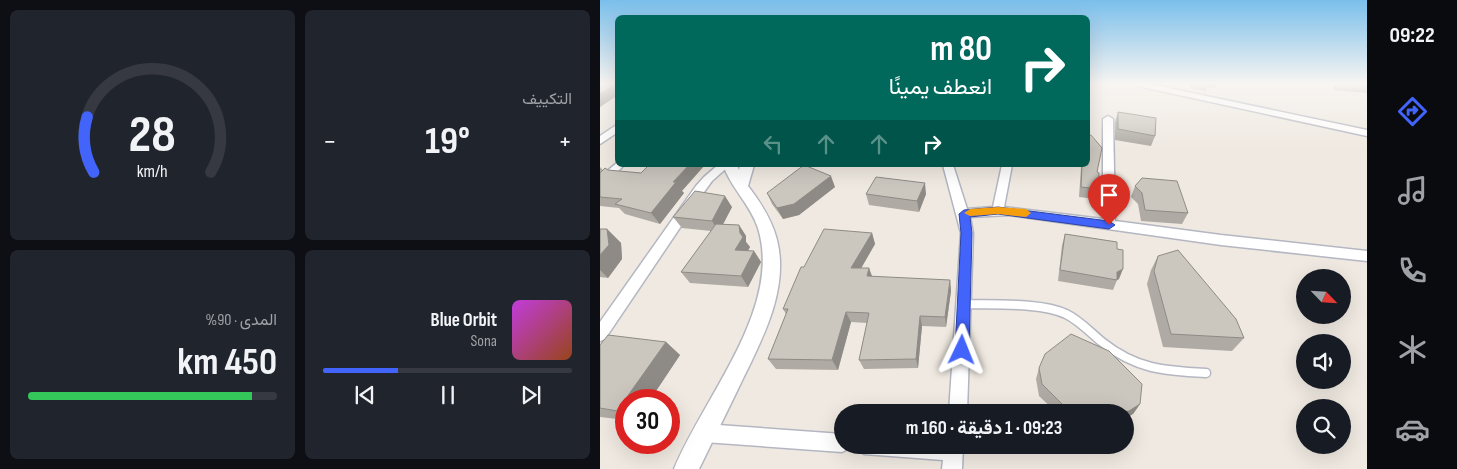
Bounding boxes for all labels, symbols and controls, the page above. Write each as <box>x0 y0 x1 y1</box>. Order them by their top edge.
text: 09:22 <box>1389 22 1435 49</box>
text: 80 m <box>930 28 992 71</box>
icon: right <box>1010 35 1075 100</box>
text: انعطف يمينًا <box>889 74 992 101</box>
text: التكييف <box>522 90 572 109</box>
icon: directions <box>1395 94 1430 129</box>
text: 28 <box>129 104 176 167</box>
text: 19° <box>425 119 470 164</box>
text: − <box>323 125 337 158</box>
text: + <box>558 125 572 158</box>
icon: left <box>759 130 787 158</box>
icon: ahead <box>812 130 840 158</box>
icon: ahead <box>865 130 893 158</box>
icon: right <box>918 130 946 158</box>
text: km/h <box>137 161 168 182</box>
icon: music <box>1395 173 1430 208</box>
pin <box>1088 174 1130 225</box>
icon: arrive <box>1095 181 1123 209</box>
icon: phone <box>1395 253 1430 288</box>
north arrow <box>1296 269 1351 324</box>
map controls <box>1296 269 1351 454</box>
text: Blue Orbit <box>431 309 497 332</box>
text: المدى · 90% <box>206 311 277 330</box>
position arrow <box>935 323 987 375</box>
text: Sona <box>471 332 497 351</box>
icon: climate <box>1395 332 1430 367</box>
button: sound <box>1296 334 1351 389</box>
text: 450 km <box>177 340 277 385</box>
icon: previous <box>351 381 379 409</box>
icon: pause <box>434 381 462 409</box>
icon: next <box>517 381 545 409</box>
speed limit sign: 30 <box>615 389 680 454</box>
button: search <box>1296 399 1351 454</box>
icon: car <box>1395 412 1430 447</box>
text: 09:23 · 1 دقيقة · 160 m <box>906 417 1062 440</box>

